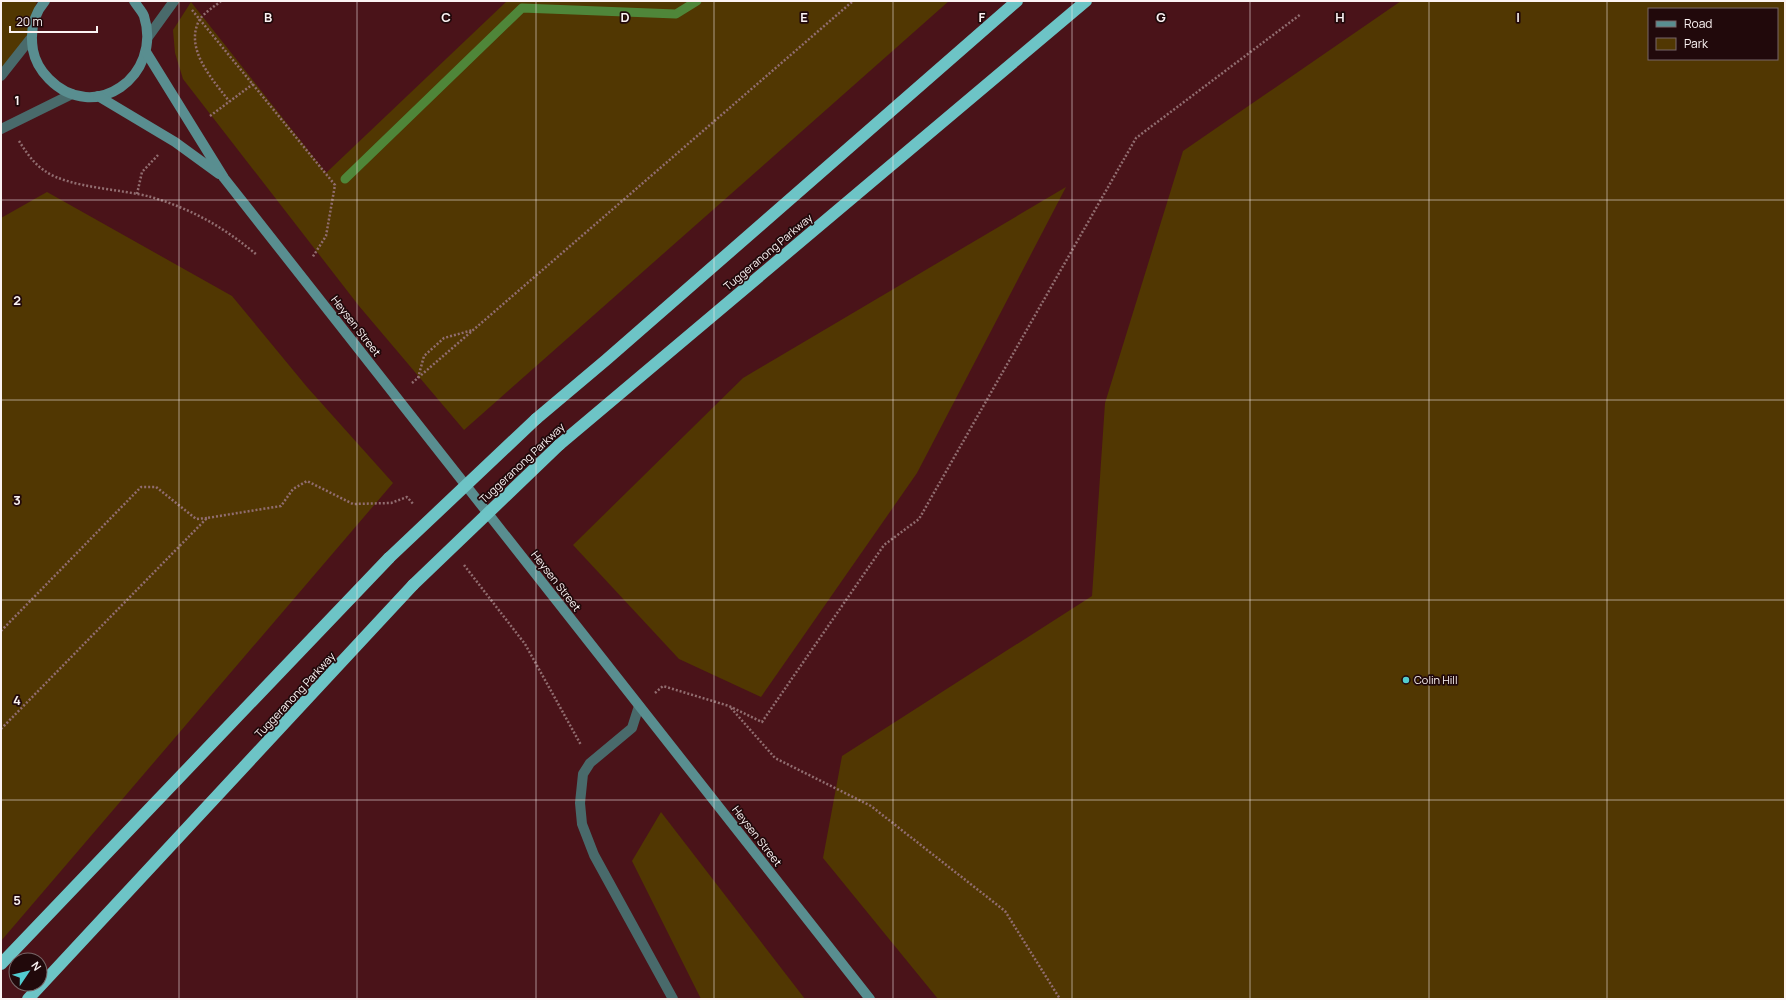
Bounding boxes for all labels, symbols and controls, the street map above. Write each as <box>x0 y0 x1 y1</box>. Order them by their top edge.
scale bar <box>10 8 97 34</box>
text: B <box>264 8 272 26</box>
text: C <box>441 8 451 26</box>
text: D <box>620 8 630 26</box>
text: E <box>800 8 808 26</box>
text: F <box>979 8 986 26</box>
text: G <box>1156 8 1166 26</box>
text: H <box>1335 8 1345 26</box>
text: I <box>1516 8 1520 26</box>
legend <box>1648 8 1778 60</box>
text: 20 m <box>16 13 43 30</box>
text: Road <box>1684 15 1712 32</box>
text: Park <box>1684 35 1709 52</box>
text: 1 <box>14 91 20 109</box>
street label: Tuggeranong Parkway <box>720 210 815 293</box>
text: 2 <box>13 291 21 309</box>
street label: Heysen Street <box>328 292 385 359</box>
street label: Tuggeranong Parkway <box>476 419 568 506</box>
text: 3 <box>13 491 21 509</box>
street label: Heysen Street <box>528 547 585 614</box>
street label: Tuggeranong Parkway <box>251 649 338 741</box>
place label: Colin Hill <box>1414 672 1457 687</box>
marker: Colin Hill <box>1401 675 1411 685</box>
text: 4 <box>13 691 21 709</box>
street label: Heysen Street <box>729 802 786 869</box>
text: 5 <box>13 891 21 909</box>
north arrow <box>8 952 48 992</box>
text: N <box>28 958 45 974</box>

